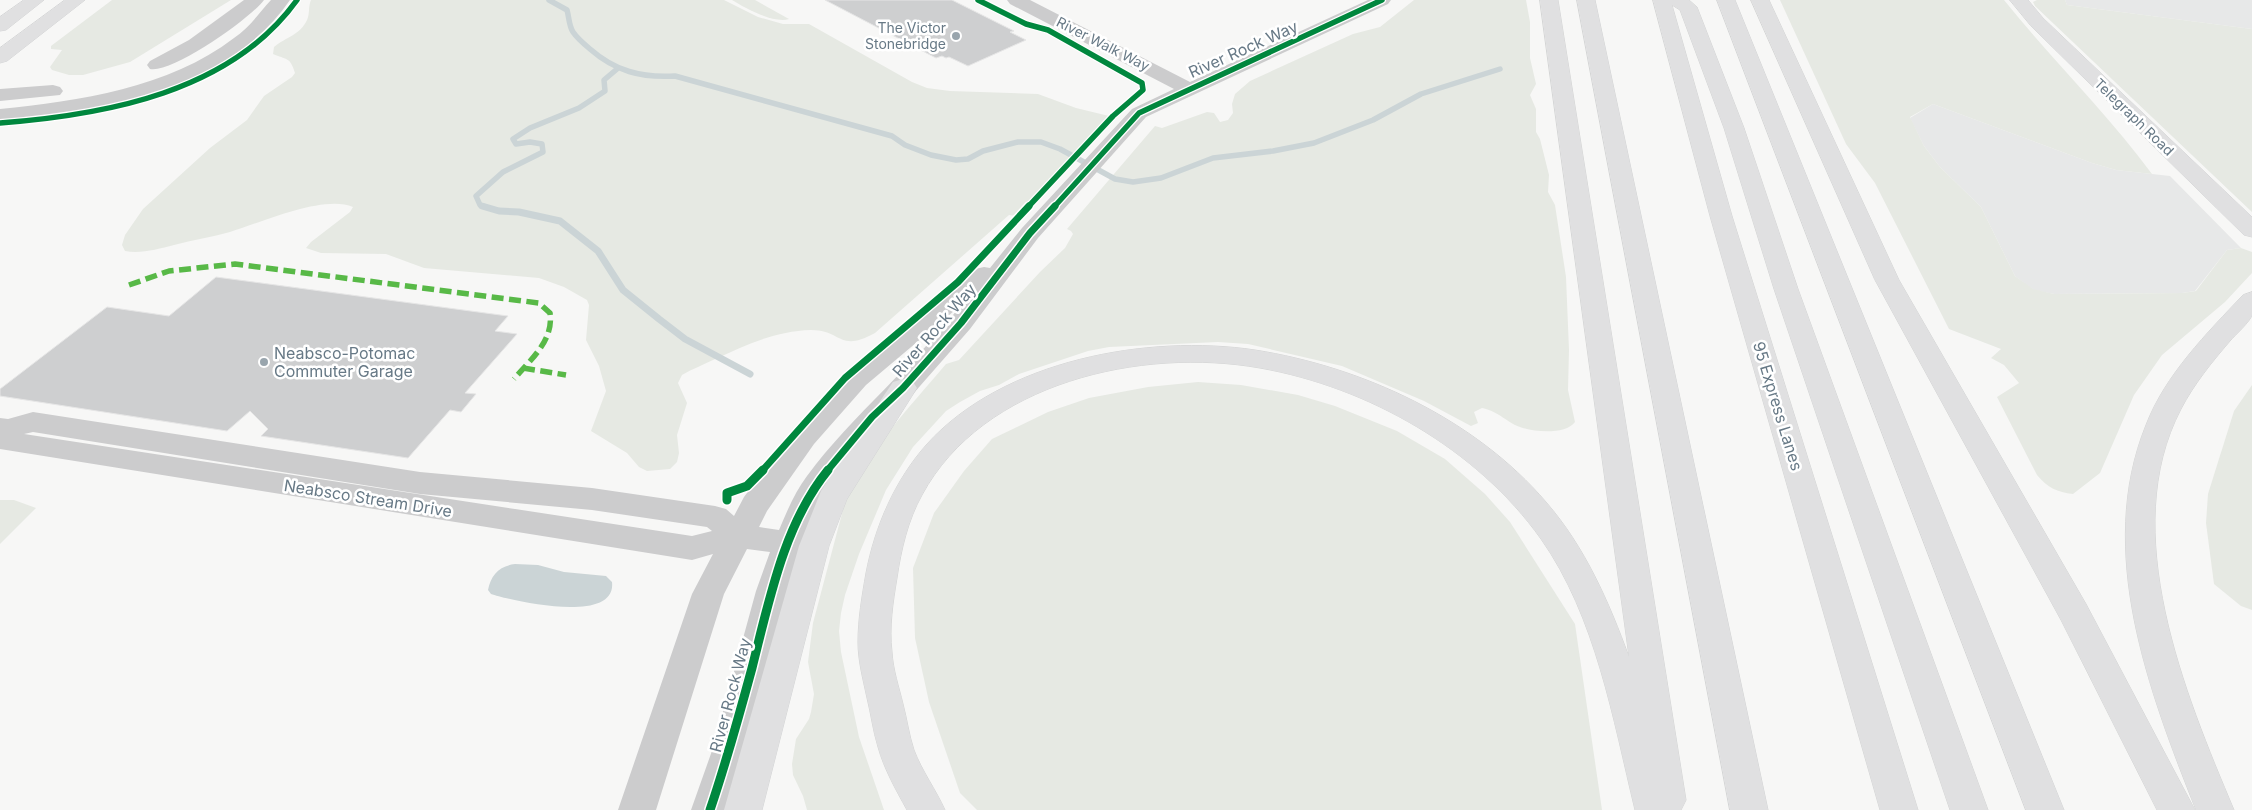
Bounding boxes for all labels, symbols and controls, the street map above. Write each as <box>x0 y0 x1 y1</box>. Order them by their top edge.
street label: River Walk Way <box>1054 13 1153 74</box>
street label: River Rock Way <box>1185 16 1301 82</box>
place label: The Victor Stonebridge <box>865 19 946 52</box>
marker: The Victor Stonebridge <box>950 30 962 42</box>
street label: Telegraph Road <box>2091 74 2178 159</box>
street label: River Rock Way <box>888 279 980 381</box>
street label: 95 Express Lanes <box>1749 339 1807 473</box>
place label: Neabsco-Potomac Commuter Garage <box>274 343 415 381</box>
marker: Neabsco-Potomac Commuter Garage <box>258 356 270 368</box>
street label: Neabsco Stream Drive <box>283 475 453 521</box>
street label: River Rock Way <box>705 636 755 754</box>

